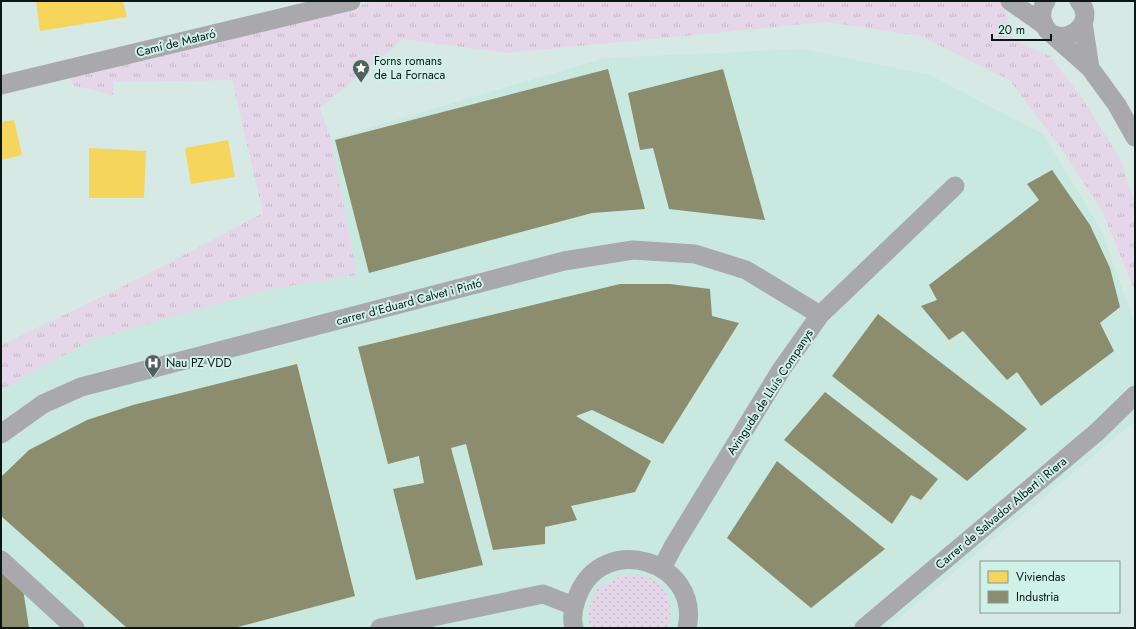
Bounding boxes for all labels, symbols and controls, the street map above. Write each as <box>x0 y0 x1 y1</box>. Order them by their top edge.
scale bar <box>992 16 1051 42</box>
text: 20 m <box>998 21 1025 39</box>
street label: Camí de Mataró <box>134 24 218 62</box>
place label: Forns romans de La Fornaca <box>374 52 446 84</box>
place icon: Forns romans de La Fornaca <box>351 58 371 83</box>
street label: carrer d'Eduard Calvet i Pintó <box>334 274 484 330</box>
street label: Avinguda de Lluís Companys <box>722 325 818 459</box>
hospital icon: Nau PZ VDD <box>143 353 163 378</box>
place label: Nau PZ VDD <box>166 354 232 372</box>
street label: Carrer de Salvador Albert i Riera <box>931 452 1071 573</box>
legend <box>980 561 1120 613</box>
text: Viviendas <box>1016 568 1066 586</box>
text: Industria <box>1016 588 1059 606</box>

